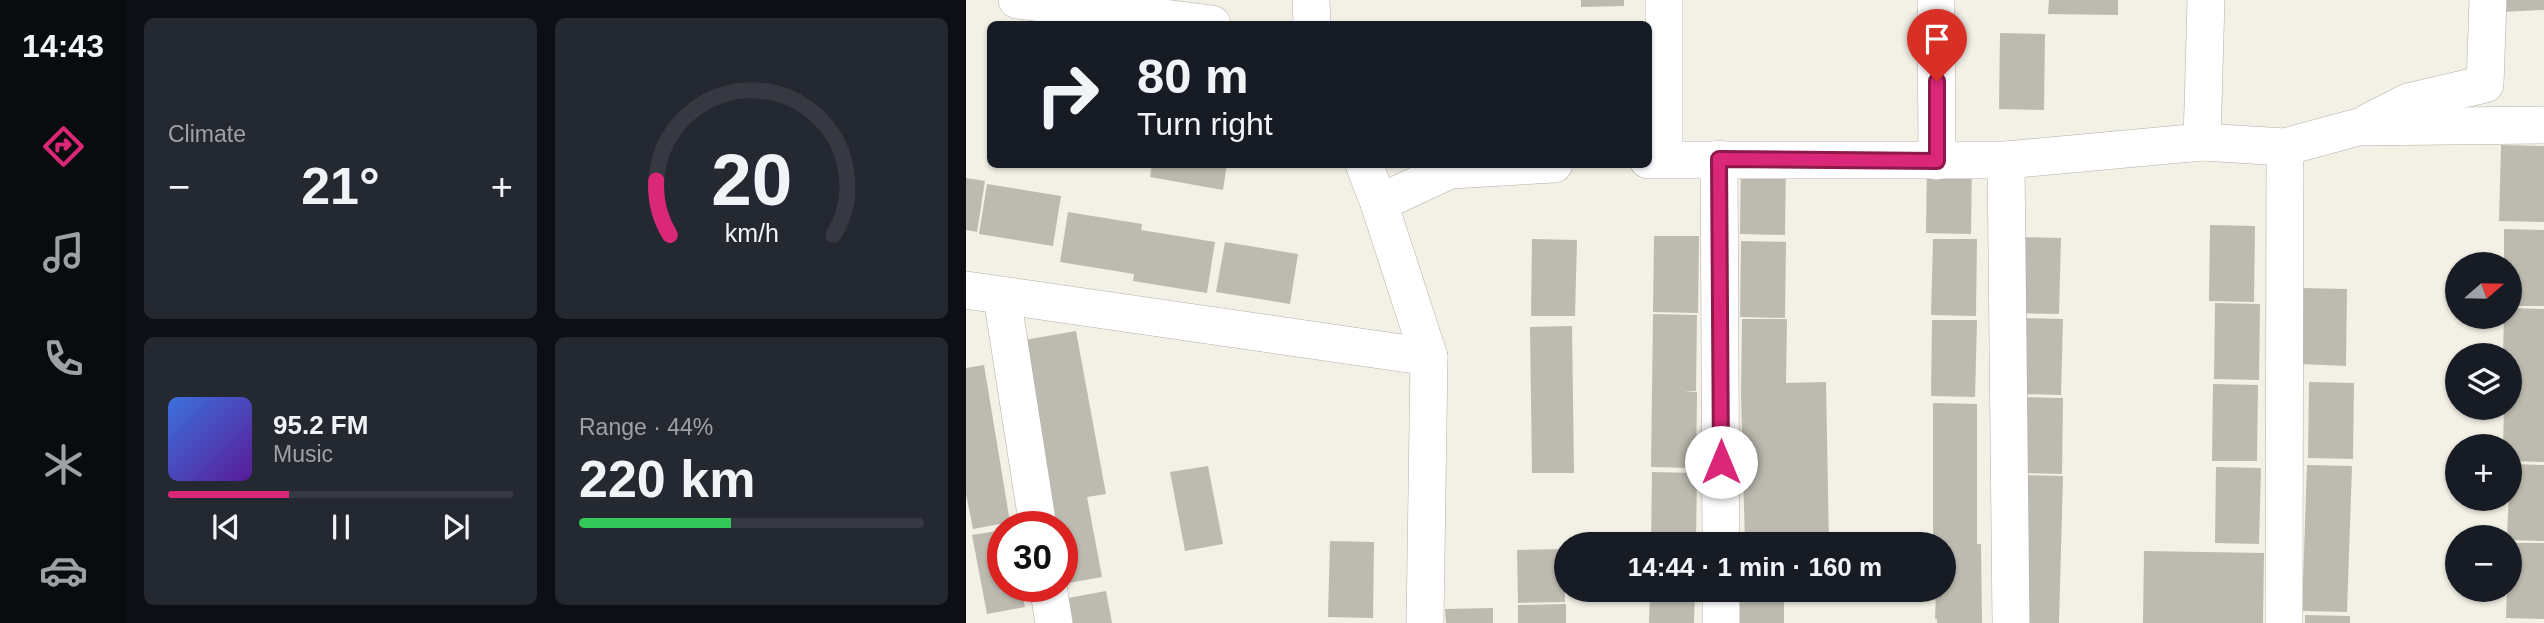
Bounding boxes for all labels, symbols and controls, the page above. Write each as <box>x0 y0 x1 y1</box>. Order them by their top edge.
pin <box>1907 9 1967 81</box>
icon: arrive <box>1918 20 1956 58</box>
text: 14:43 <box>22 28 104 64</box>
icon: right <box>1022 49 1113 140</box>
text: 80 m <box>1137 49 1249 103</box>
text: Turn right <box>1137 106 1273 142</box>
text: Climate <box>168 121 246 147</box>
icon: directions <box>39 122 88 171</box>
text: 20 <box>711 139 792 220</box>
text: 21° <box>301 157 380 215</box>
text: − <box>168 166 190 208</box>
text: + <box>491 166 513 208</box>
text: km/h <box>724 218 779 246</box>
icon: music <box>39 228 88 277</box>
north arrow <box>2445 252 2522 329</box>
map controls <box>2445 252 2522 602</box>
icon: phone <box>39 334 88 383</box>
button: layers <box>2445 343 2522 420</box>
text: 95.2 FM <box>273 410 368 440</box>
text: Range · 44% <box>579 414 713 440</box>
position arrow <box>1684 425 1758 499</box>
button: + <box>2445 434 2522 511</box>
icon: climate <box>39 440 88 489</box>
text: Music <box>273 441 333 467</box>
text: 220 km <box>579 450 755 508</box>
icon: previous <box>207 508 245 546</box>
icon: pause <box>322 508 360 546</box>
icon: next <box>437 508 475 546</box>
speed limit sign: 30 <box>987 511 1078 602</box>
button: − <box>2445 525 2522 602</box>
icon: car <box>39 546 88 595</box>
text: 14:44 · 1 min · 160 m <box>1628 552 1882 582</box>

